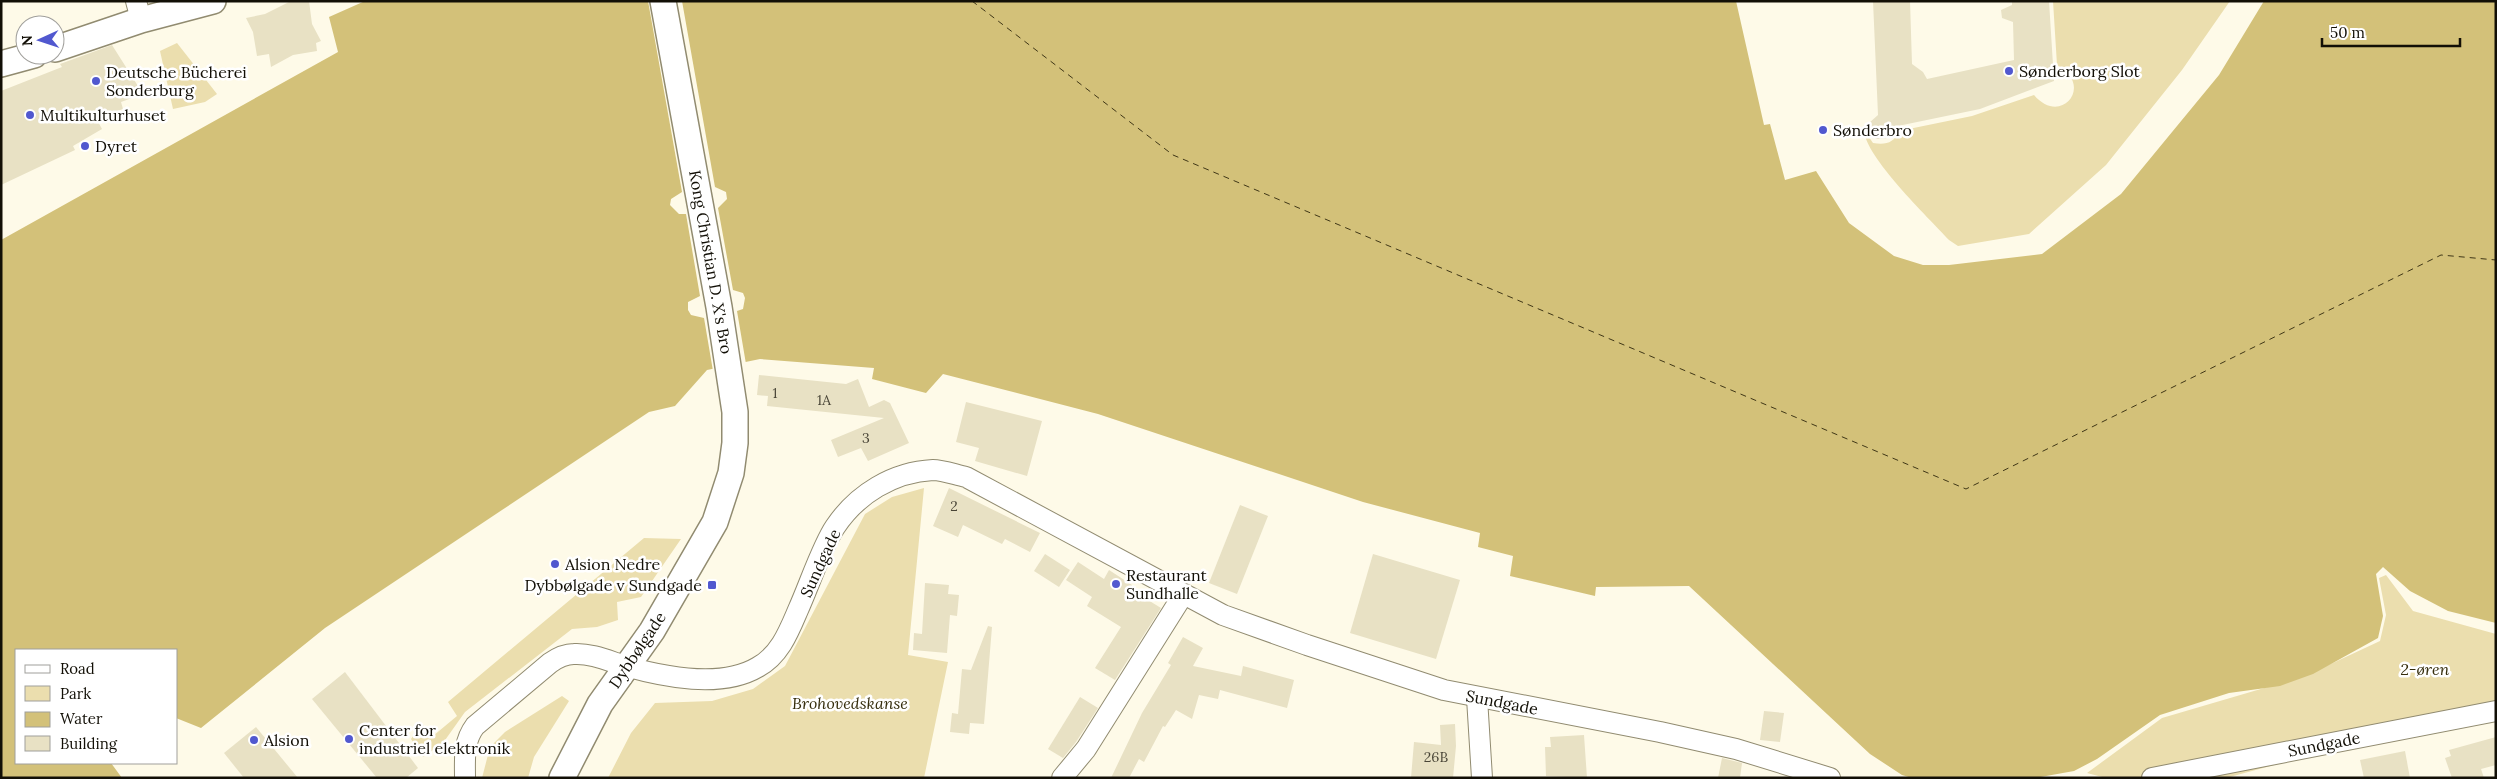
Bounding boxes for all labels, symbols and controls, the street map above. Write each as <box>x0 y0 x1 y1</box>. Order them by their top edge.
north arrow <box>15 15 65 65</box>
scale bar <box>2322 15 2460 47</box>
text: 50 m <box>2330 23 2365 42</box>
text: N <box>18 35 36 47</box>
place label: Sønderborg Slot <box>2019 61 2141 81</box>
place label: Deutsche Bücherei Sonderburg <box>106 62 247 100</box>
marker: Sønderborg Slot <box>2003 65 2015 77</box>
marker: Deutsche Bücherei Sonderburg <box>90 75 102 87</box>
place label: Multikulturhuset <box>40 105 166 125</box>
marker: Multikulturhuset <box>24 109 36 121</box>
place label: Sønderbro <box>1833 120 1912 140</box>
marker: Sønderbro <box>1817 124 1829 136</box>
place label: Dyret <box>95 136 138 156</box>
marker: Dyret <box>79 140 91 152</box>
street label: Kong Christian D. X's Bro <box>685 169 737 355</box>
house number: 1 <box>772 384 778 402</box>
house number: 1A <box>817 391 831 409</box>
house number: 3 <box>862 429 870 447</box>
house number: 2 <box>950 497 958 515</box>
street label: Sundgade <box>795 525 845 600</box>
place label: Alsion Nedre <box>564 554 661 574</box>
marker: Alsion Nedre <box>549 558 561 570</box>
place label: Restaurant Sundhalle <box>1126 565 1208 603</box>
place label: Dybbølgade v Sundgade <box>524 575 702 595</box>
marker: Restaurant Sundhalle <box>1110 578 1122 590</box>
marker: Dybbølgade v Sundgade <box>706 579 718 591</box>
street label: Dybbølgade <box>604 608 670 692</box>
legend <box>15 649 178 764</box>
text: Road <box>60 659 95 678</box>
park label: 2-øren <box>2401 659 2450 679</box>
text: Park <box>60 684 91 703</box>
street label: Sundgade <box>1464 685 1540 719</box>
park label: Brohovedskanse <box>792 693 908 713</box>
text: Water <box>60 709 103 728</box>
place label: Center for industriel elektronik <box>359 720 510 758</box>
street label: Sundgade <box>2286 727 2362 761</box>
place label: Alsion <box>263 730 310 750</box>
marker: Center for industriel elektronik <box>343 733 355 745</box>
text: Building <box>60 734 118 753</box>
marker: Alsion <box>248 734 260 746</box>
house number: 26B <box>1424 748 1448 766</box>

